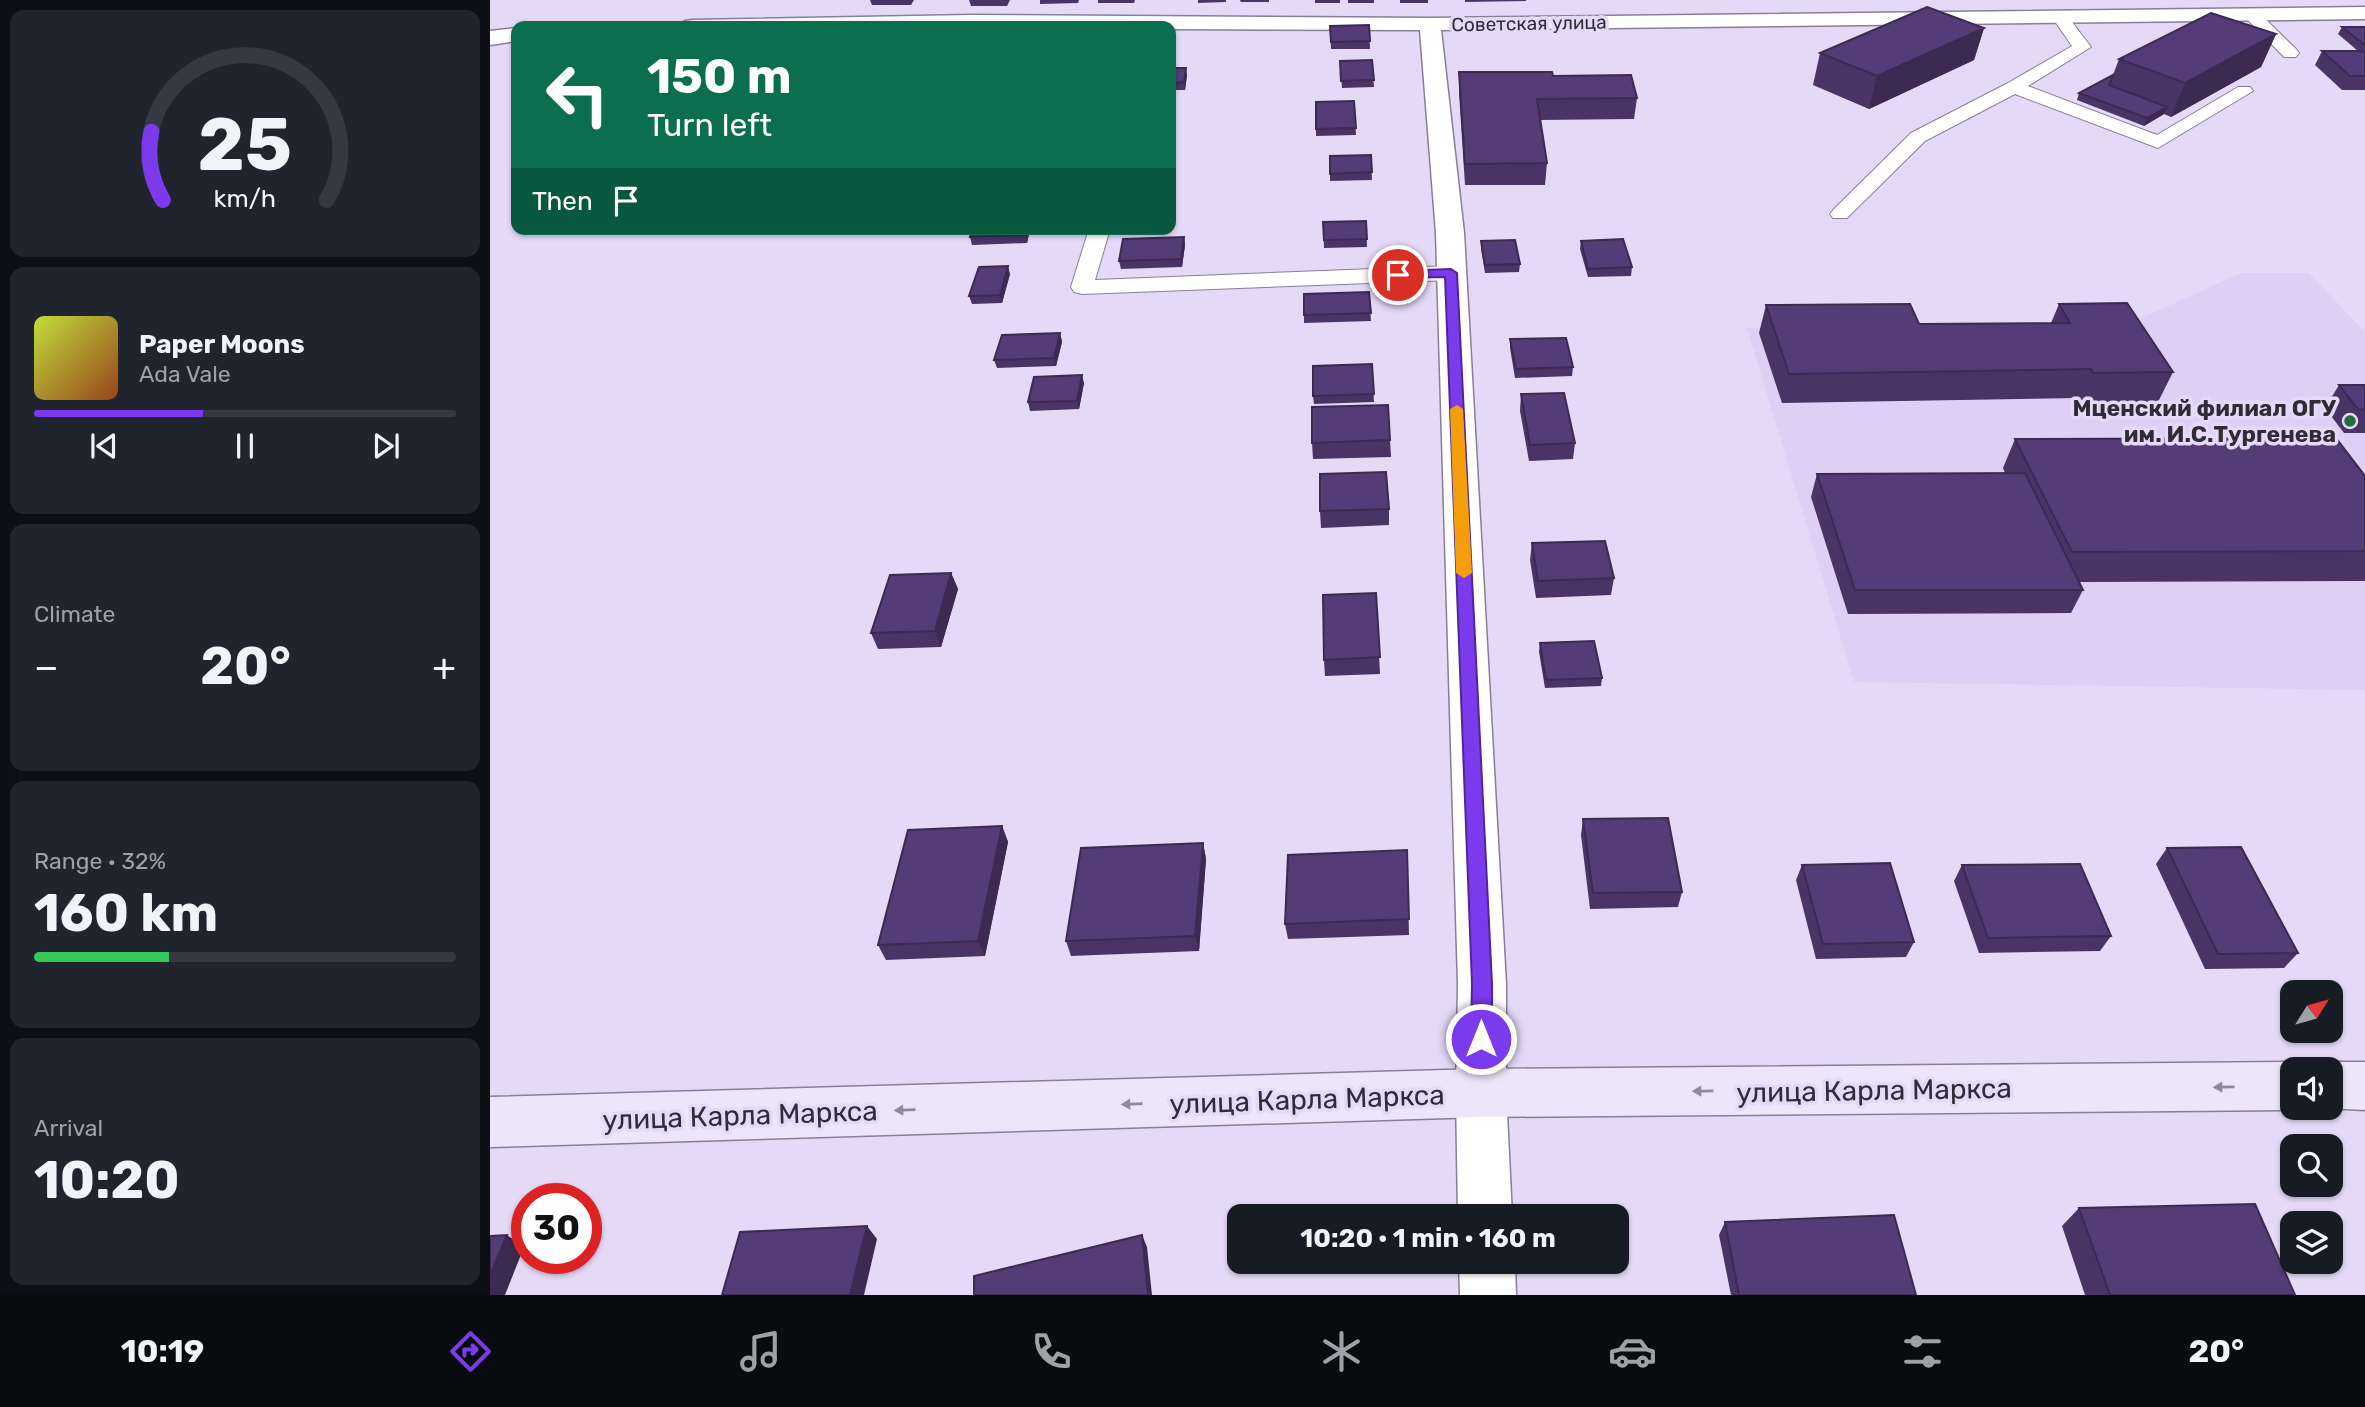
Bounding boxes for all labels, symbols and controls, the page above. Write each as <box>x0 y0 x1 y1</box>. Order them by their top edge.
street label: Советская улица <box>1451 11 1607 36</box>
text: 150 m <box>647 47 792 105</box>
icon: left <box>532 49 623 140</box>
text: 25 <box>198 102 292 188</box>
text: Turn left <box>647 106 772 144</box>
icon: arrive <box>607 182 645 220</box>
text: km/h <box>214 183 276 212</box>
text: Then <box>532 186 593 217</box>
pin <box>1368 245 1428 305</box>
icon: arrive <box>1379 256 1417 294</box>
text: Paper Moons <box>139 329 305 360</box>
text: Ada Vale <box>139 360 231 388</box>
place label: Мценский филиал ОГУ им. И.С.Тургенева <box>2072 394 2336 448</box>
marker: Мценский филиал ОГУ им. И.С.Тургенева <box>2342 413 2358 429</box>
icon: previous <box>85 427 123 465</box>
icon: pause <box>226 427 264 465</box>
icon: next <box>367 427 405 465</box>
text: Climate <box>34 600 115 628</box>
text: 20° <box>200 635 291 697</box>
text: − <box>34 644 59 690</box>
text: + <box>432 644 456 690</box>
text: Range · 32% <box>34 847 166 875</box>
text: 160 km <box>34 882 218 944</box>
north arrow <box>2280 980 2343 1043</box>
map controls <box>2280 980 2343 1274</box>
position arrow <box>1444 1002 1518 1076</box>
button: sound <box>2280 1057 2343 1120</box>
street label: улица Карла Маркса <box>1736 1072 2012 1109</box>
street label: улица Карла Маркса <box>1169 1078 1445 1121</box>
one-way arrow <box>2213 1081 2235 1093</box>
one-way arrow <box>1692 1086 1714 1097</box>
street label: улица Карла Маркса <box>602 1094 878 1137</box>
one-way arrow <box>1121 1098 1143 1109</box>
one-way arrow <box>894 1105 916 1116</box>
text: Arrival <box>34 1114 103 1142</box>
button: search <box>2280 1134 2343 1197</box>
text: 10:20 <box>34 1149 180 1211</box>
speed limit sign: 30 <box>511 1183 602 1274</box>
button: layers <box>2280 1211 2343 1274</box>
text: 10:20 · 1 min · 160 m <box>1300 1223 1556 1254</box>
icon: directions <box>446 1327 495 1376</box>
icon: music <box>736 1327 785 1376</box>
icon: phone <box>1027 1327 1076 1376</box>
icon: climate <box>1317 1327 1366 1376</box>
icon: car <box>1608 1327 1657 1376</box>
icon: filters <box>1898 1327 1947 1376</box>
text: 10:19 <box>121 1332 204 1370</box>
text: 20° <box>2188 1332 2244 1370</box>

